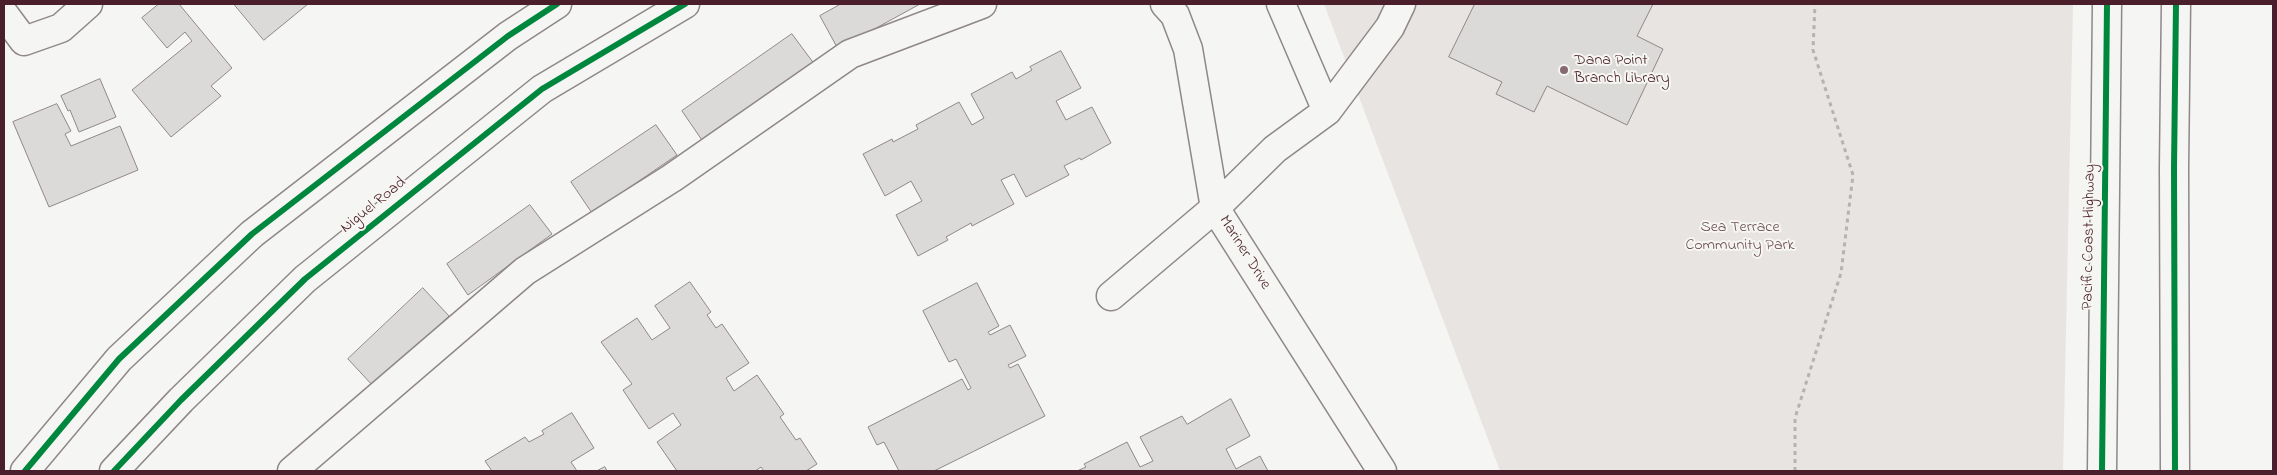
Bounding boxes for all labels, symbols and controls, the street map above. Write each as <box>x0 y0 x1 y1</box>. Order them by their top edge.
place label: Dana Point Branch Library <box>1574 51 1670 89</box>
marker: Dana Point Branch Library <box>1558 64 1570 76</box>
street label: Pacific Coast Highway <box>2079 164 2101 310</box>
street label: Niguel Road <box>337 174 411 238</box>
street label: Mariner Drive <box>1214 212 1274 294</box>
park label: Sea Terrace Community Park <box>1686 218 1794 256</box>

